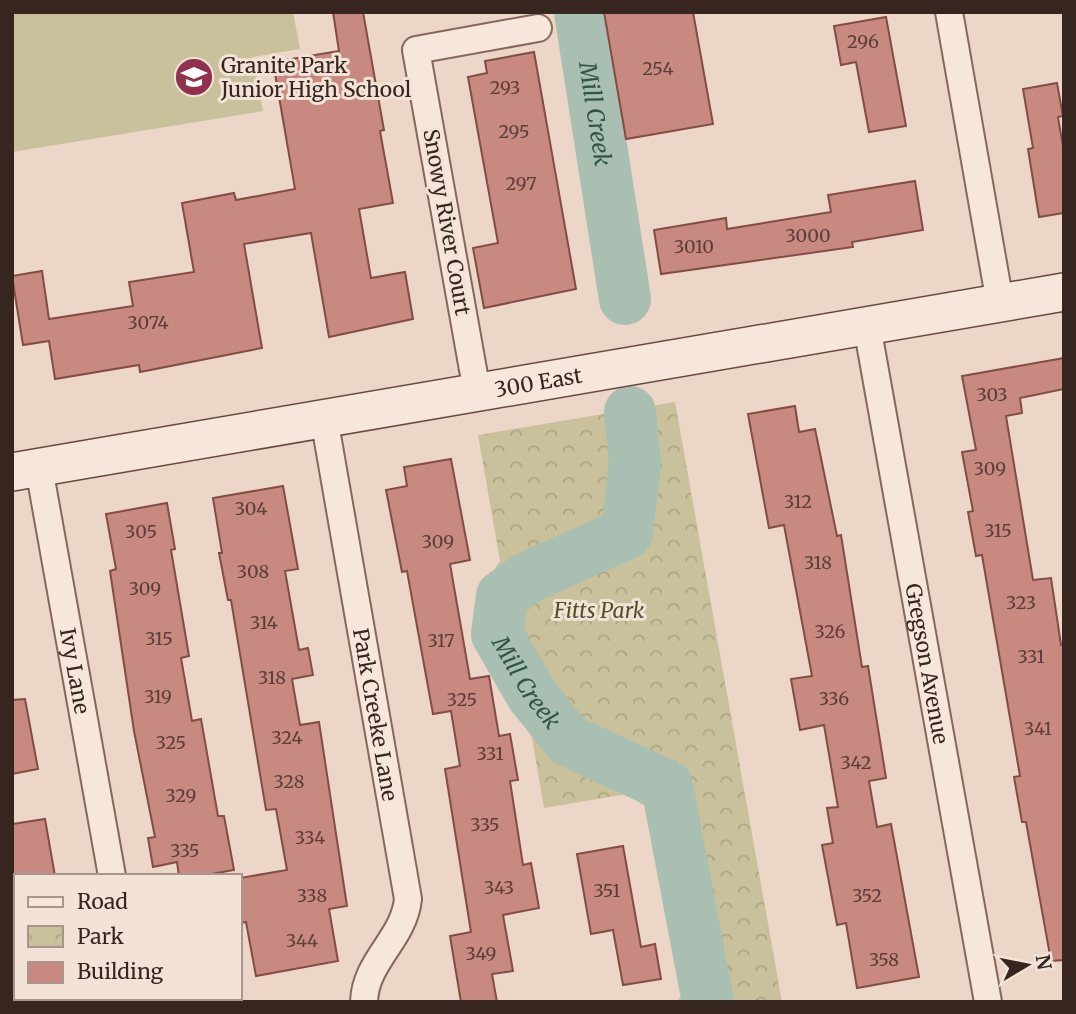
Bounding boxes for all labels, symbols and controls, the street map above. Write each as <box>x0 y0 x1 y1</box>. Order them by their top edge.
house number: 296 <box>847 30 879 53</box>
place label: Granite Park Junior High School <box>220 52 412 103</box>
school or university icon: Granite Park Junior High School <box>173 56 215 98</box>
house number: 254 <box>642 57 674 80</box>
water label: Mill Creek <box>573 59 618 168</box>
house number: 293 <box>490 76 520 99</box>
house number: 295 <box>498 120 530 143</box>
street label: Snowy River Court <box>417 127 477 317</box>
house number: 297 <box>505 172 537 195</box>
house number: 3000 <box>785 224 831 247</box>
house number: 3010 <box>674 235 714 258</box>
house number: 3074 <box>127 311 169 334</box>
street label: 300 East <box>493 361 584 403</box>
house number: 303 <box>976 383 1008 406</box>
house number: 309 <box>974 457 1006 480</box>
house number: 312 <box>784 490 812 513</box>
house number: 304 <box>235 497 267 520</box>
house number: 315 <box>984 519 1012 542</box>
house number: 305 <box>125 520 157 543</box>
house number: 309 <box>422 530 454 553</box>
house number: 318 <box>804 551 832 574</box>
house number: 308 <box>237 560 269 583</box>
house number: 309 <box>129 577 161 600</box>
street label: Gregson Avenue <box>900 581 955 746</box>
house number: 323 <box>1006 591 1036 614</box>
park label: Fitts Park <box>553 597 645 624</box>
house number: 314 <box>250 611 278 634</box>
house number: 326 <box>815 620 846 643</box>
street label: Ivy Lane <box>54 626 96 716</box>
street label: Park Creeke Lane <box>347 626 404 803</box>
house number: 315 <box>145 627 173 650</box>
house number: 317 <box>428 629 454 652</box>
water label: Mill Creek <box>486 629 568 735</box>
house number: 331 <box>1017 645 1045 668</box>
house number: 318 <box>258 666 286 689</box>
house number: 319 <box>144 685 172 708</box>
house number: 336 <box>819 687 849 710</box>
house number: 325 <box>447 688 477 711</box>
house number: 341 <box>1024 717 1052 740</box>
house number: 324 <box>272 726 302 749</box>
house number: 325 <box>156 731 186 754</box>
house number: 331 <box>476 742 504 765</box>
house number: 342 <box>841 751 871 774</box>
house number: 328 <box>274 770 304 793</box>
house number: 329 <box>166 784 196 807</box>
house number: 335 <box>470 813 500 836</box>
house number: 334 <box>295 826 325 849</box>
house number: 335 <box>170 839 200 862</box>
legend <box>14 874 242 1000</box>
house number: 343 <box>484 876 514 899</box>
house number: 351 <box>593 879 621 902</box>
house number: 338 <box>297 884 327 907</box>
house number: 352 <box>852 884 882 907</box>
text: Road <box>77 888 128 915</box>
text: Park <box>77 923 124 950</box>
house number: 344 <box>286 929 318 952</box>
north arrow <box>992 930 1062 1000</box>
house number: 349 <box>466 942 496 965</box>
house number: 358 <box>869 948 899 971</box>
text: N <box>1031 953 1057 972</box>
text: Building <box>77 958 164 985</box>

